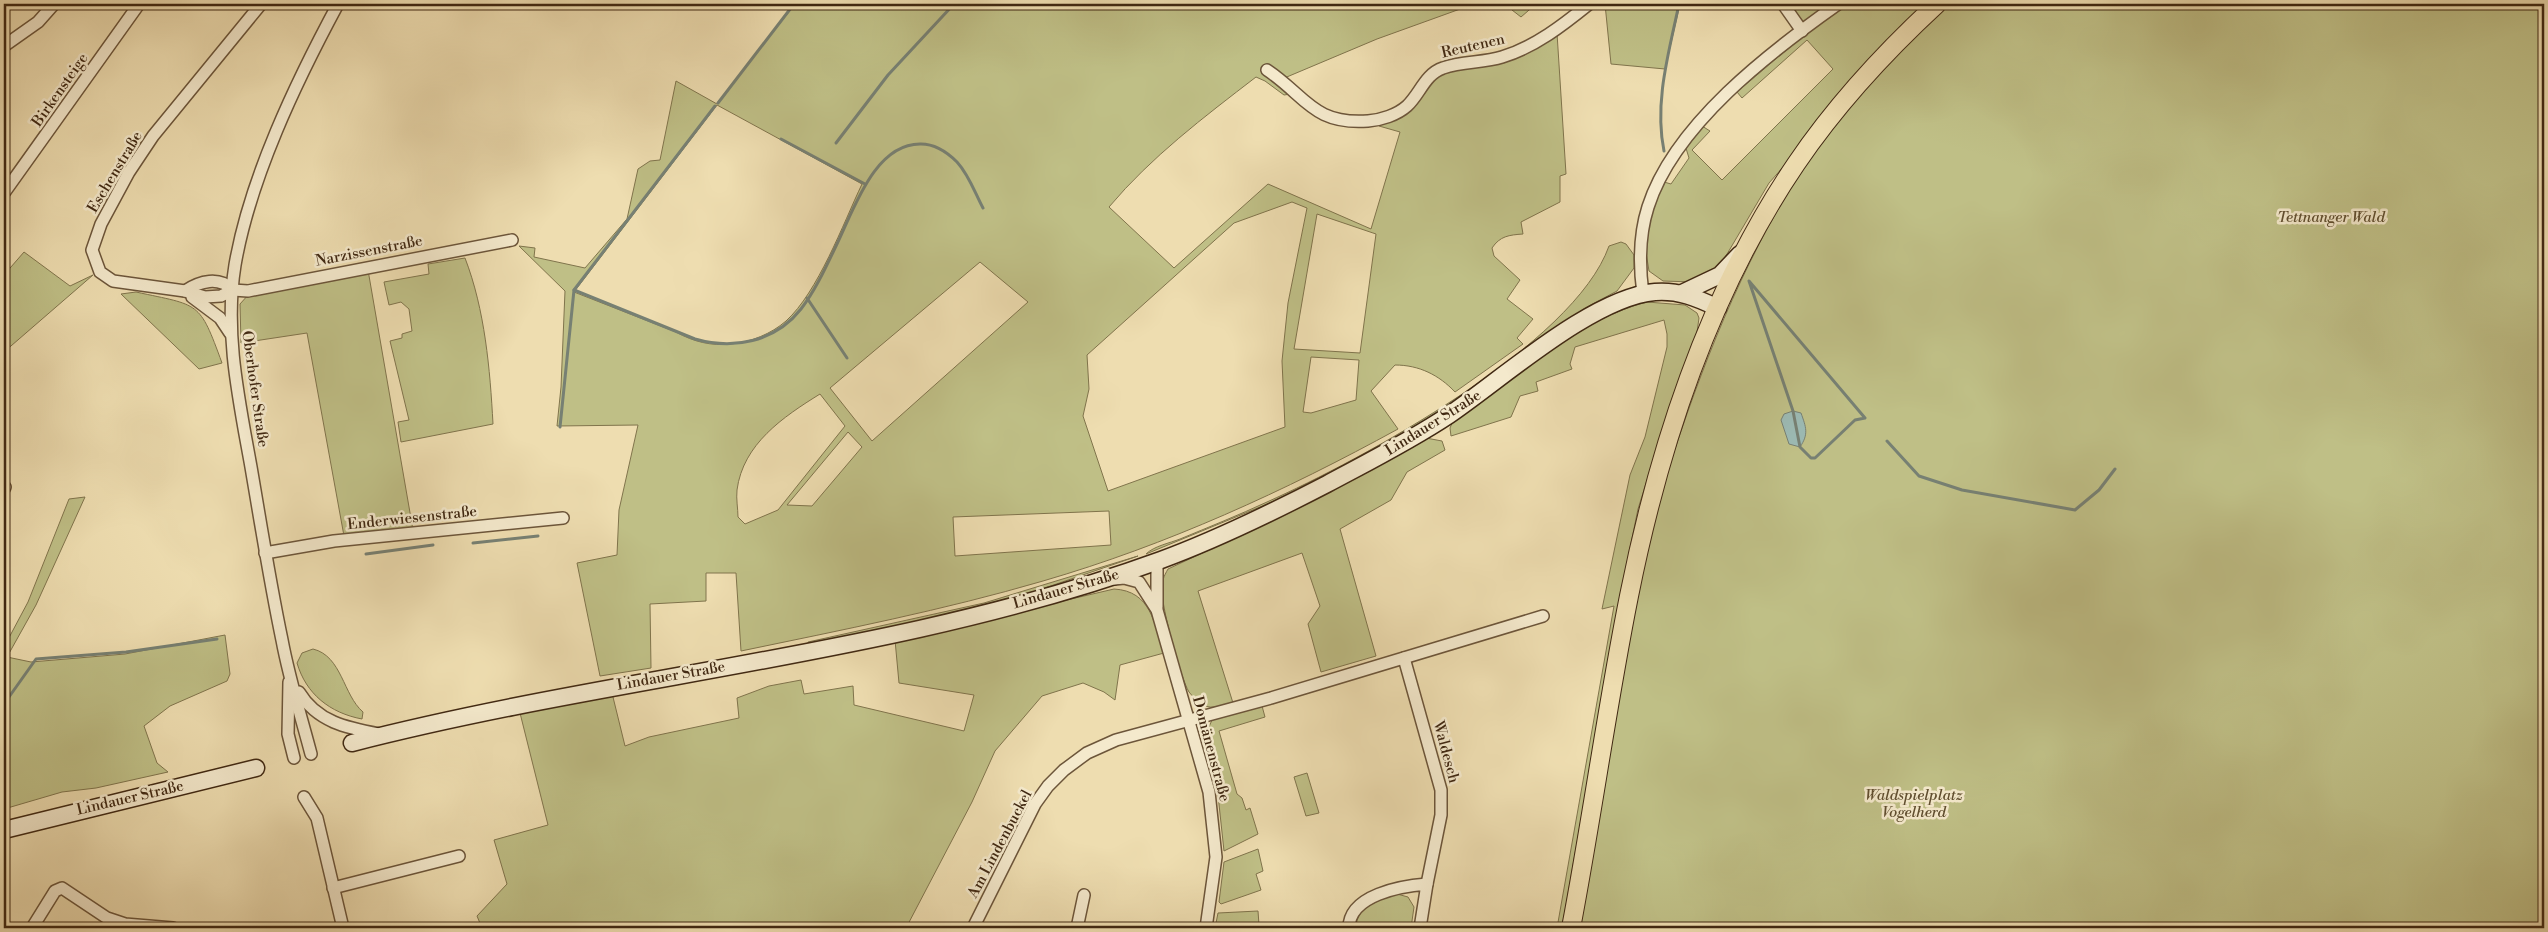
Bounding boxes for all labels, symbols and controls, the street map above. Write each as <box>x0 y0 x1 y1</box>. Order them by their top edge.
street label: Reutenen <box>1439 29 1507 63</box>
street label: Birkensteige <box>27 49 92 131</box>
street label: Eschenstraße <box>83 128 147 216</box>
park label: Tettnanger Wald <box>2277 208 2385 227</box>
street label: Narzissenstraße <box>314 231 424 271</box>
street label: Oberhofer Straße <box>237 330 273 448</box>
street label: Lindauer Straße <box>1382 386 1484 460</box>
street label: Enderwiesenstraße <box>346 502 478 534</box>
street label: Lindauer Straße <box>1011 565 1121 613</box>
street label: Lindauer Straße <box>615 657 727 695</box>
street label: Domänenstraße <box>1188 694 1234 804</box>
street label: Waldesch <box>1428 718 1463 785</box>
street label: Lindauer Straße <box>74 776 186 820</box>
street label: Am Lindenbuckel <box>963 786 1037 902</box>
park label: Waldspielplatz Vogelherd <box>1865 786 1963 822</box>

